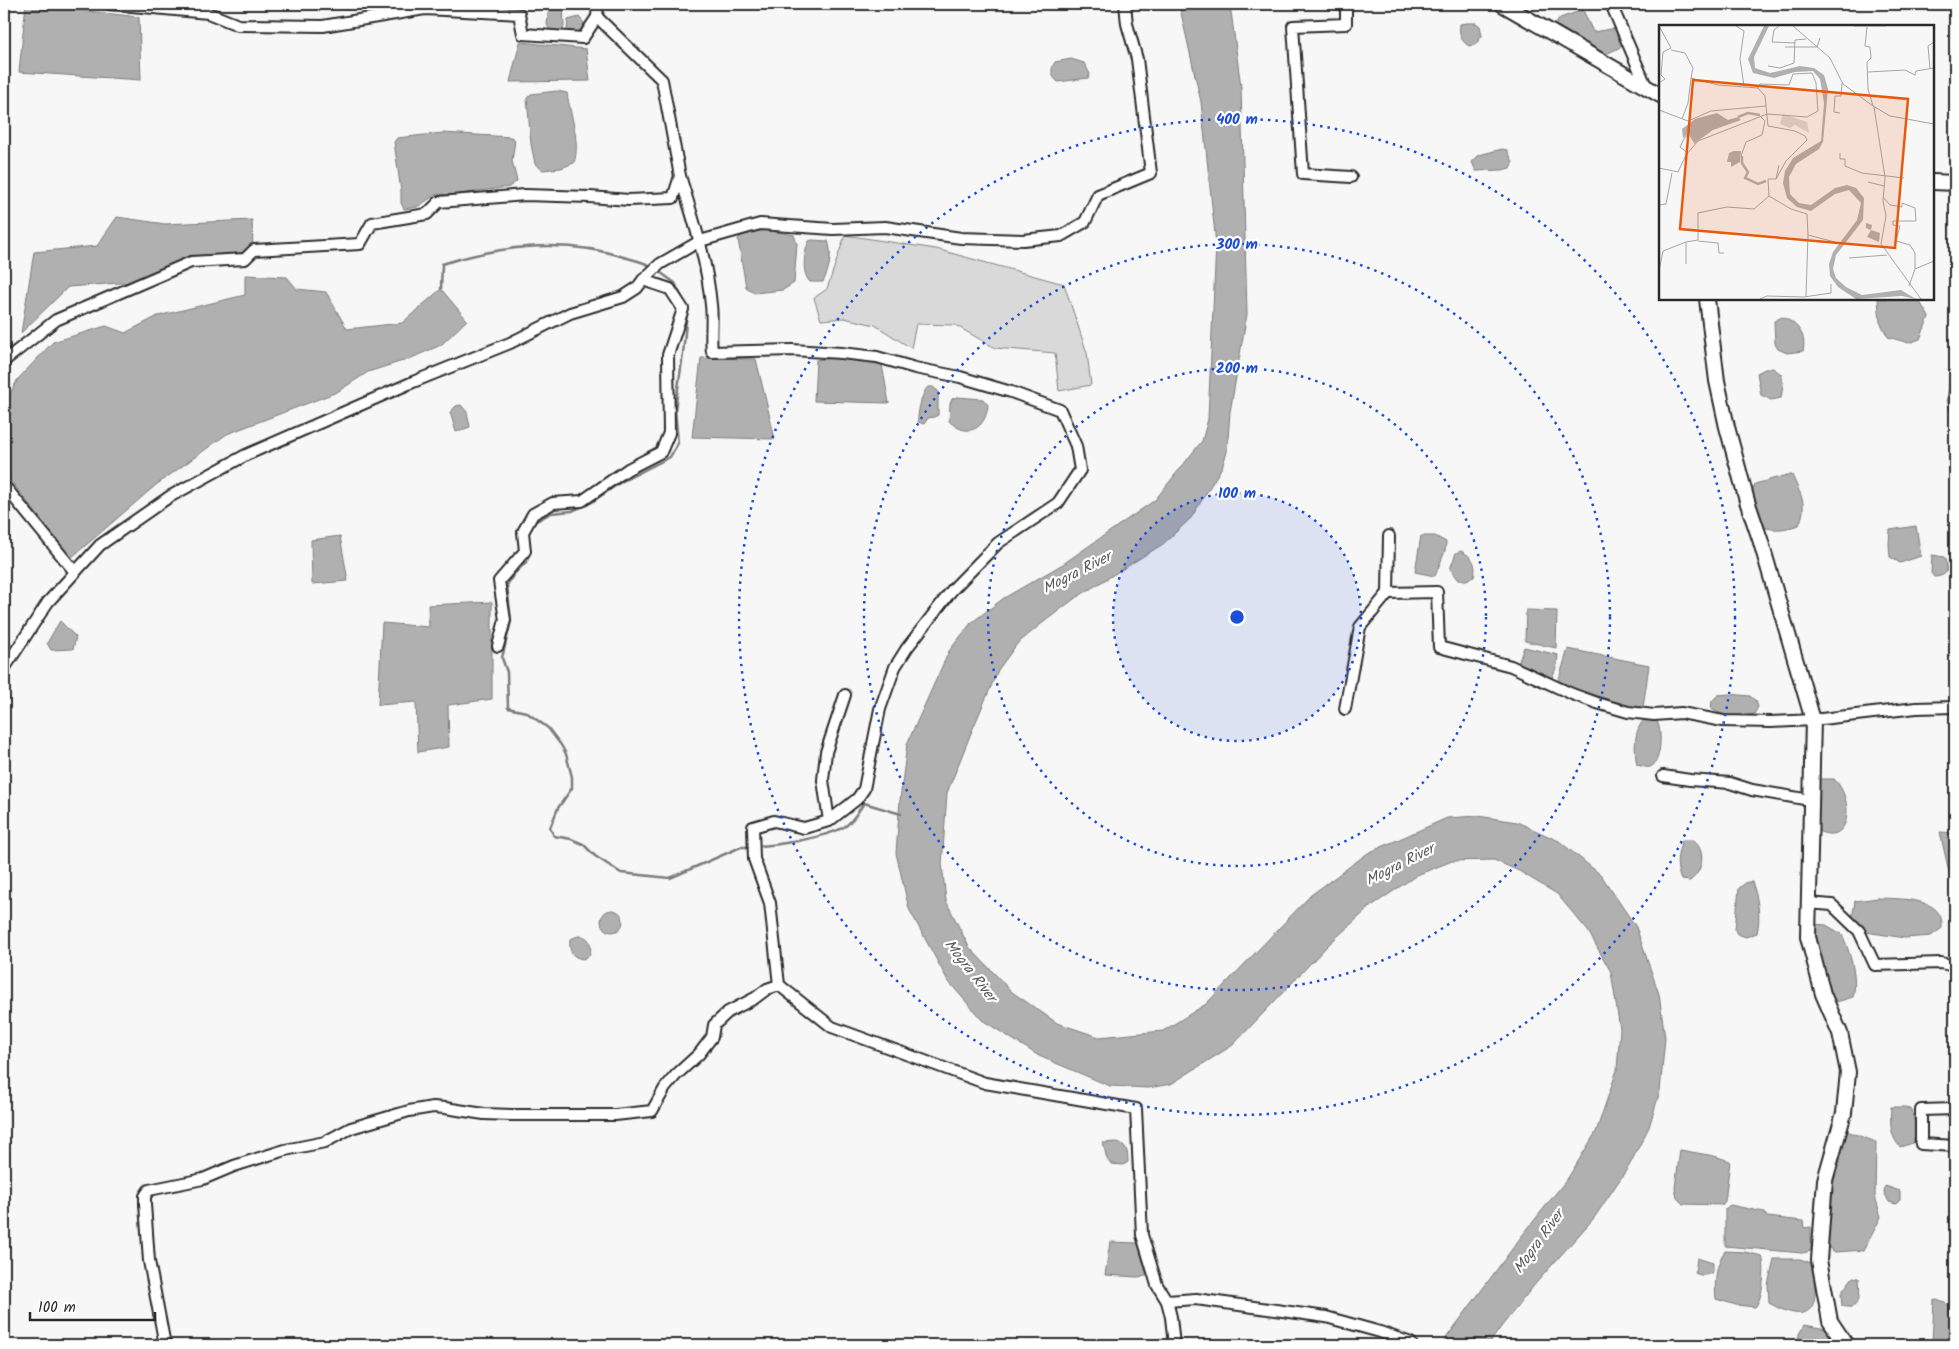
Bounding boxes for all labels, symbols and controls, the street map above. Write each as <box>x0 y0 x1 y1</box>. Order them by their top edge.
inset map <box>1659 25 1934 300</box>
text: 400 m <box>1216 108 1258 132</box>
text: 300 m <box>1215 233 1258 257</box>
text: 200 m <box>1216 357 1258 381</box>
text: 100 m <box>1218 482 1256 506</box>
water label: Mogra River <box>1039 544 1118 601</box>
centre of rings <box>1228 608 1246 626</box>
water label: Mogra River <box>1362 836 1441 893</box>
water label: Mogra River <box>938 934 1004 1010</box>
water label: Mogra River <box>1507 1203 1572 1279</box>
scale bar <box>30 1289 155 1321</box>
text: 100 m <box>38 1296 76 1320</box>

